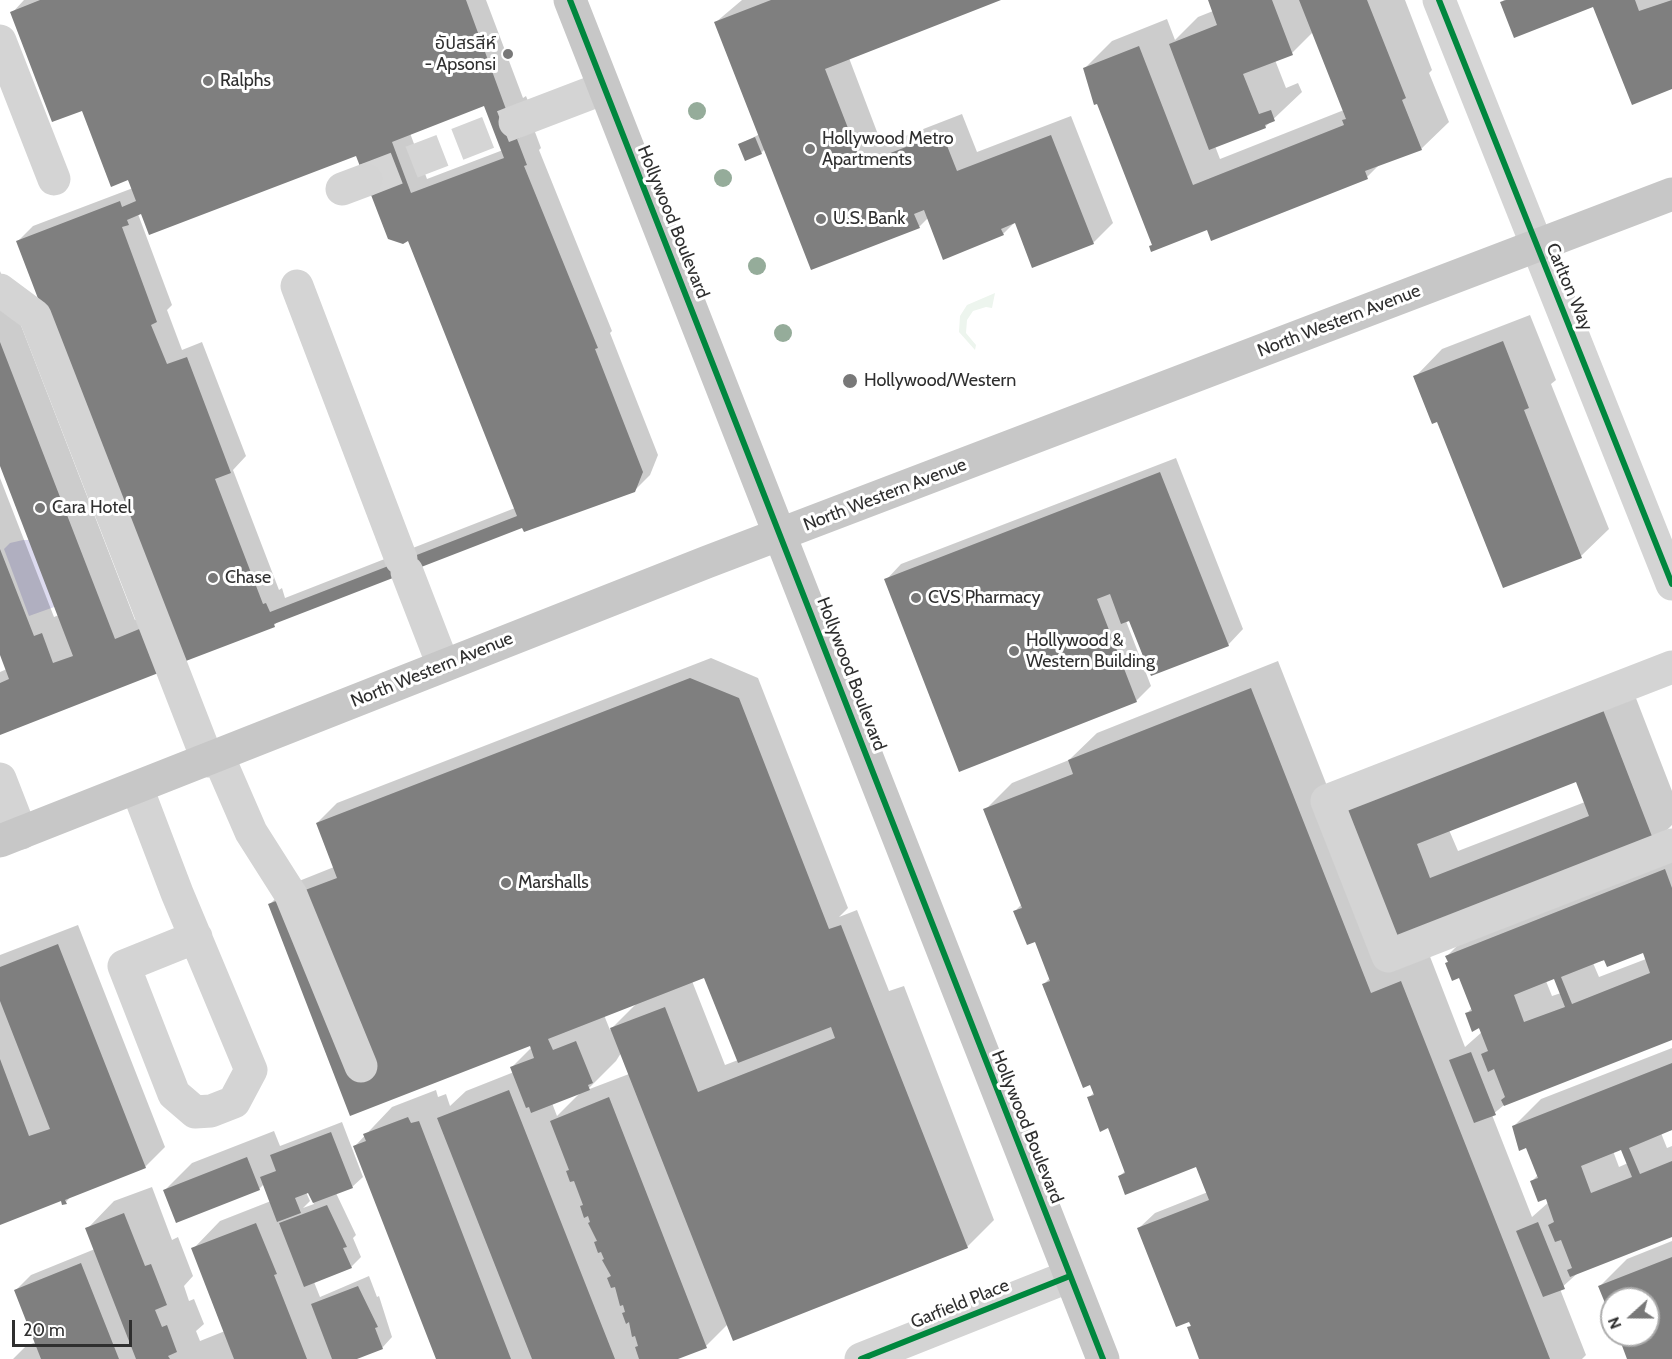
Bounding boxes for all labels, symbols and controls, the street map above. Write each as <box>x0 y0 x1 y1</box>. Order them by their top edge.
place label: อัปสรสีห์ - Apsonsi <box>425 33 496 76</box>
marker: อัปสรสีห์ - Apsonsi <box>501 47 515 61</box>
place label: Ralphs <box>220 70 271 92</box>
marker: Ralphs <box>201 74 215 88</box>
place label: Hollywood Metro Apartments <box>822 128 954 170</box>
street label: Hollywood Boulevard <box>632 142 714 302</box>
marker: Hollywood Metro Apartments <box>803 142 817 156</box>
place label: U.S. Bank <box>833 208 905 230</box>
marker: U.S. Bank <box>814 212 828 226</box>
street label: Carlton Way <box>1541 240 1597 334</box>
street label: North Western Avenue <box>1254 280 1424 362</box>
place label: Hollywood/Western <box>864 370 1016 392</box>
marker: Hollywood/Western <box>841 372 859 390</box>
street label: North Western Avenue <box>800 454 970 536</box>
place label: Cara Hotel <box>52 497 132 519</box>
marker: Cara Hotel <box>33 501 47 515</box>
place label: Chase <box>225 567 271 589</box>
marker: Chase <box>206 571 220 585</box>
place label: CVS Pharmacy <box>928 587 1041 609</box>
marker: CVS Pharmacy <box>909 591 923 605</box>
street label: Hollywood Boulevard <box>812 594 890 754</box>
street label: North Western Avenue <box>348 628 516 712</box>
place label: Hollywood & Western Building <box>1026 630 1155 672</box>
marker: Hollywood & Western Building <box>1007 644 1021 658</box>
place label: Marshalls <box>518 872 589 894</box>
marker: Marshalls <box>499 876 513 890</box>
street label: Hollywood Boulevard <box>986 1047 1068 1207</box>
street label: Garfield Place <box>908 1275 1012 1333</box>
north arrow <box>1600 1287 1660 1347</box>
scale bar <box>15 1308 135 1346</box>
text: N <box>1604 1314 1625 1332</box>
text: 20 m <box>23 1319 65 1341</box>

